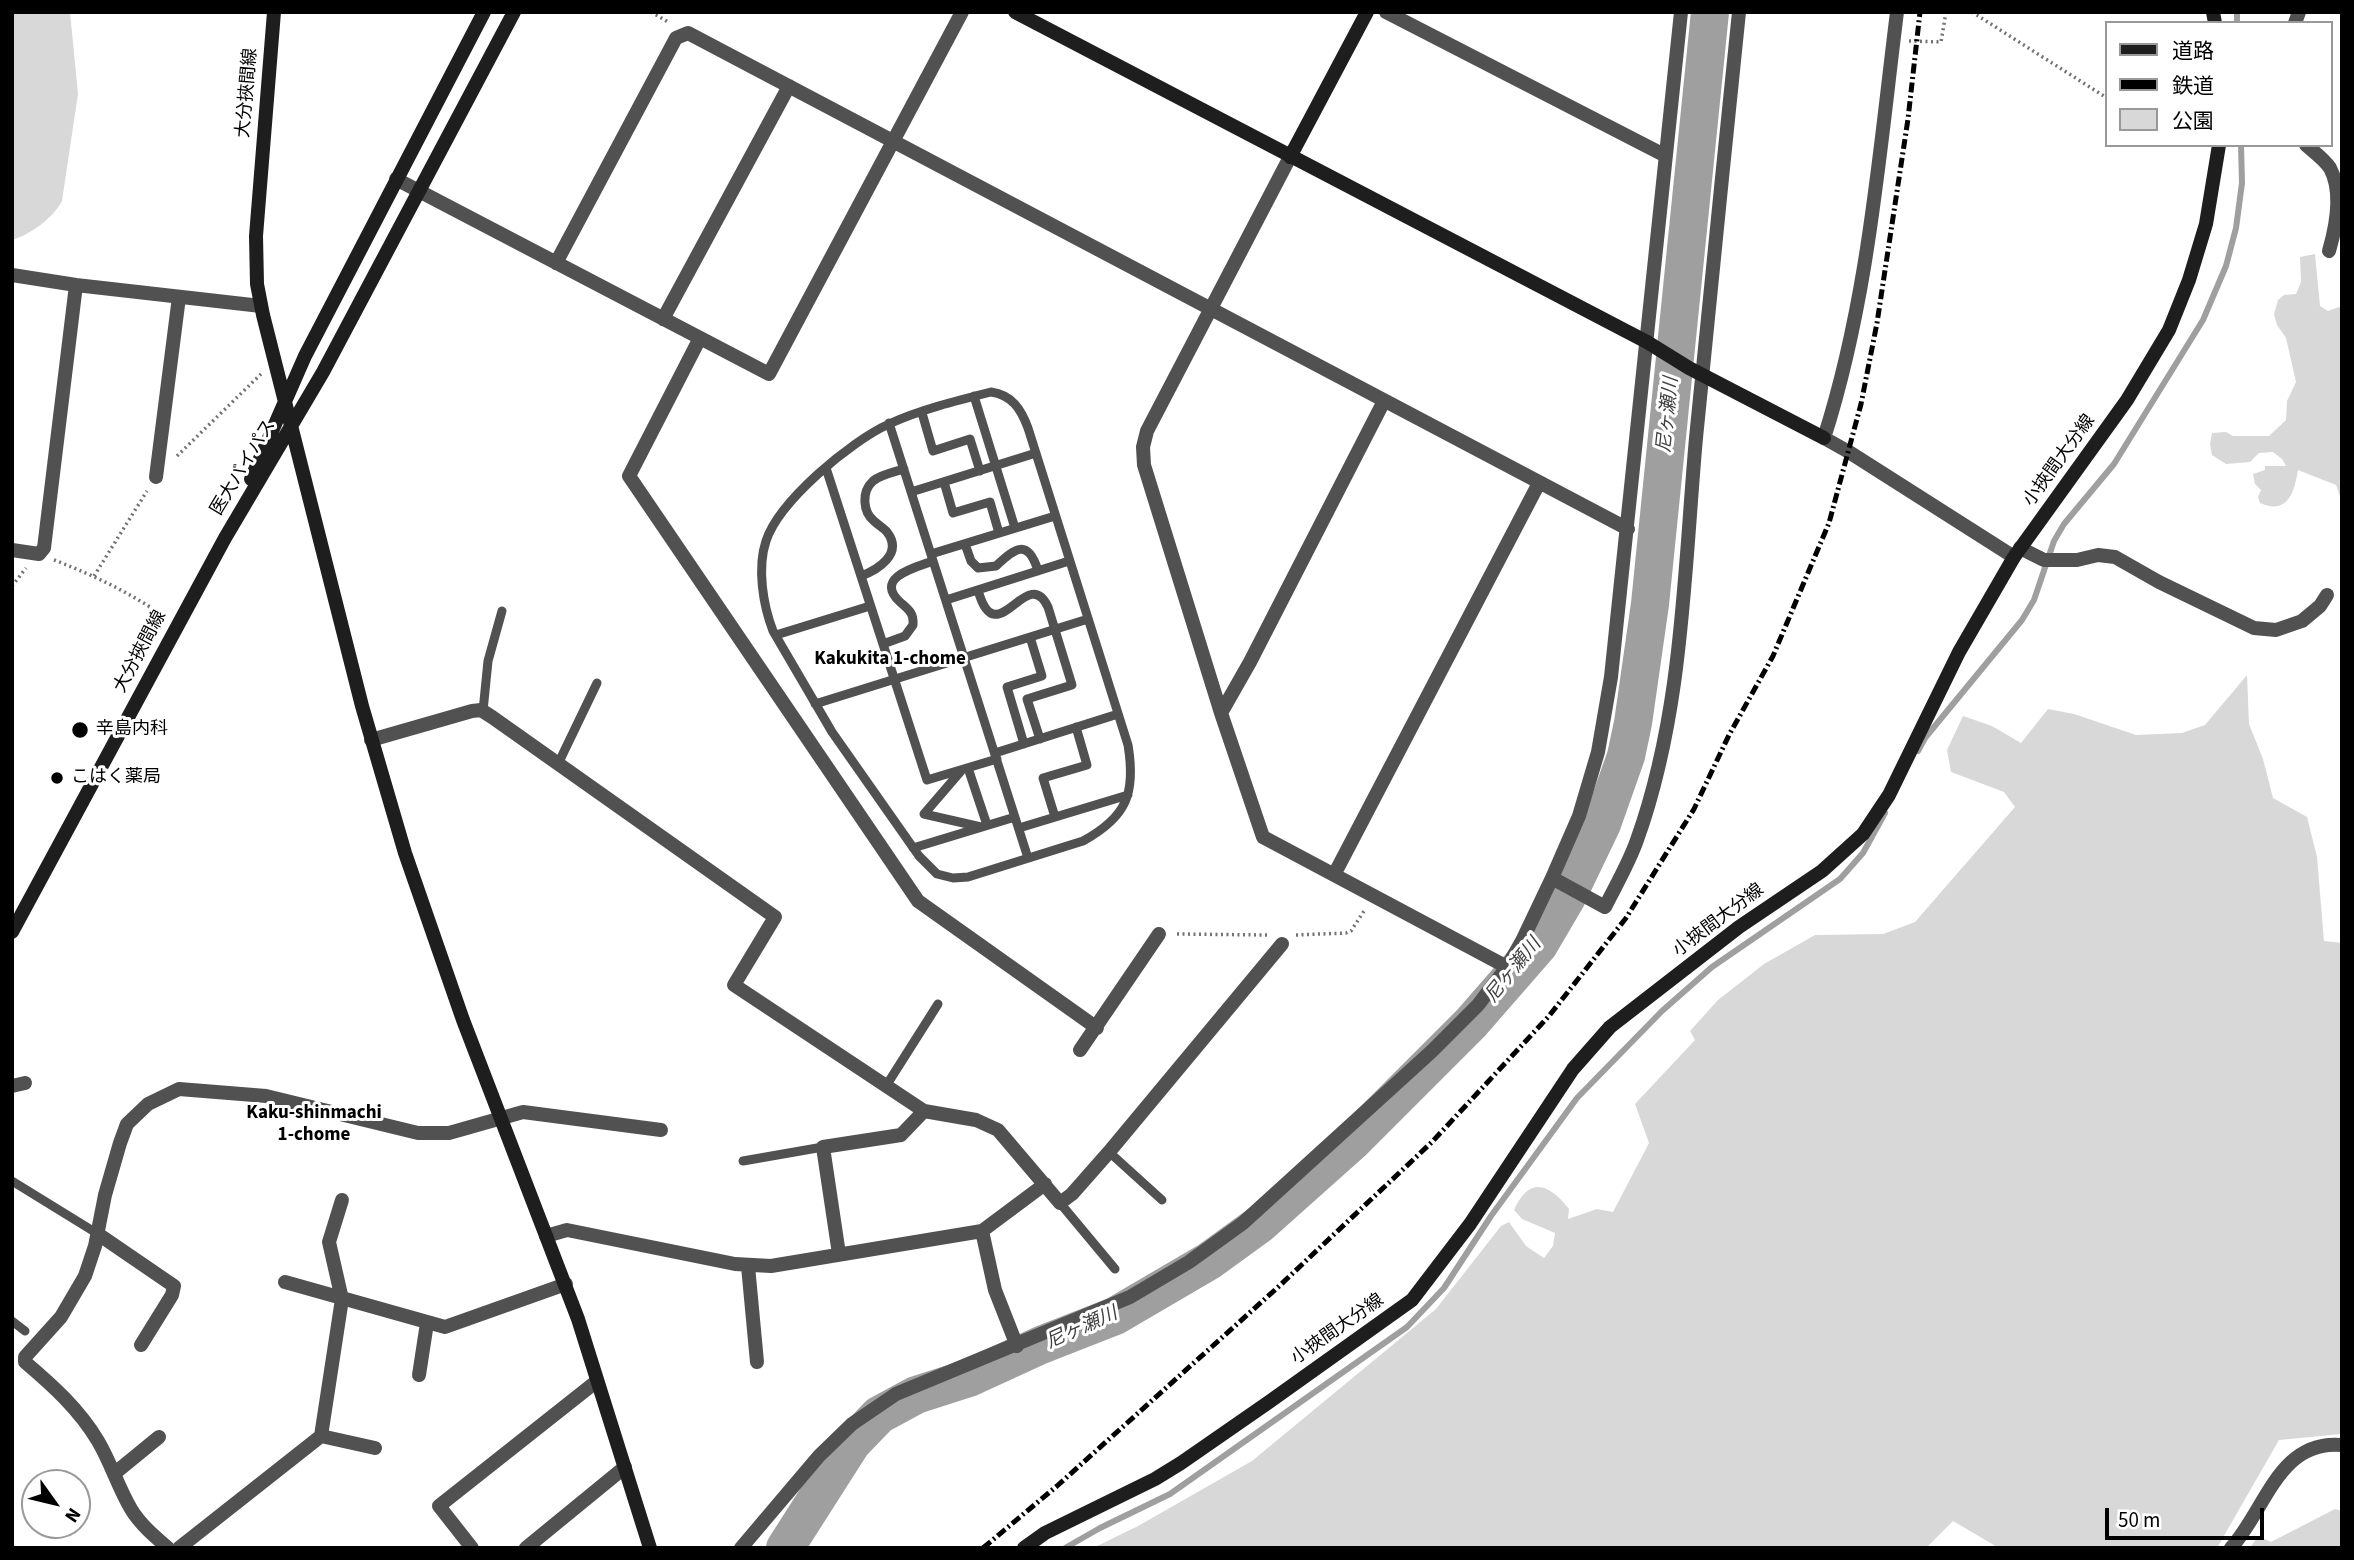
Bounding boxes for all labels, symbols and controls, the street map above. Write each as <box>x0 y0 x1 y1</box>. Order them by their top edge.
legend <box>2106 21 2333 147</box>
text: 道路 <box>2172 36 2214 66</box>
street label: 大分挾間線 <box>233 47 263 139</box>
text: 鉄道 <box>2172 71 2214 101</box>
text: 公園 <box>2172 106 2214 136</box>
water label: 尼ヶ瀬川 <box>1654 376 1684 454</box>
street label: 小挾間大分線 <box>2020 411 2100 511</box>
street label: 医大バイパス <box>207 416 281 520</box>
street label: 大分挾間線 <box>110 607 172 697</box>
district label: Kakukita 1-chome <box>814 649 966 671</box>
place label: 辛島内科 <box>96 719 168 741</box>
marker: 辛島内科 <box>70 720 90 740</box>
place label: こはく薬局 <box>71 767 161 789</box>
marker: こはく薬局 <box>49 770 65 786</box>
street label: 小挾間大分線 <box>1669 880 1769 962</box>
water label: 尼ヶ瀬川 <box>1481 934 1547 1008</box>
district label: Kaku-shinmachi 1-chome <box>246 1103 382 1147</box>
street label: 小挾間大分線 <box>1288 1290 1388 1370</box>
water label: 尼ヶ瀬川 <box>1043 1303 1121 1355</box>
north arrow <box>21 1469 91 1539</box>
scale bar <box>2109 1494 2268 1538</box>
text: N <box>57 1502 87 1528</box>
text: 50 m <box>2118 1505 2160 1535</box>

